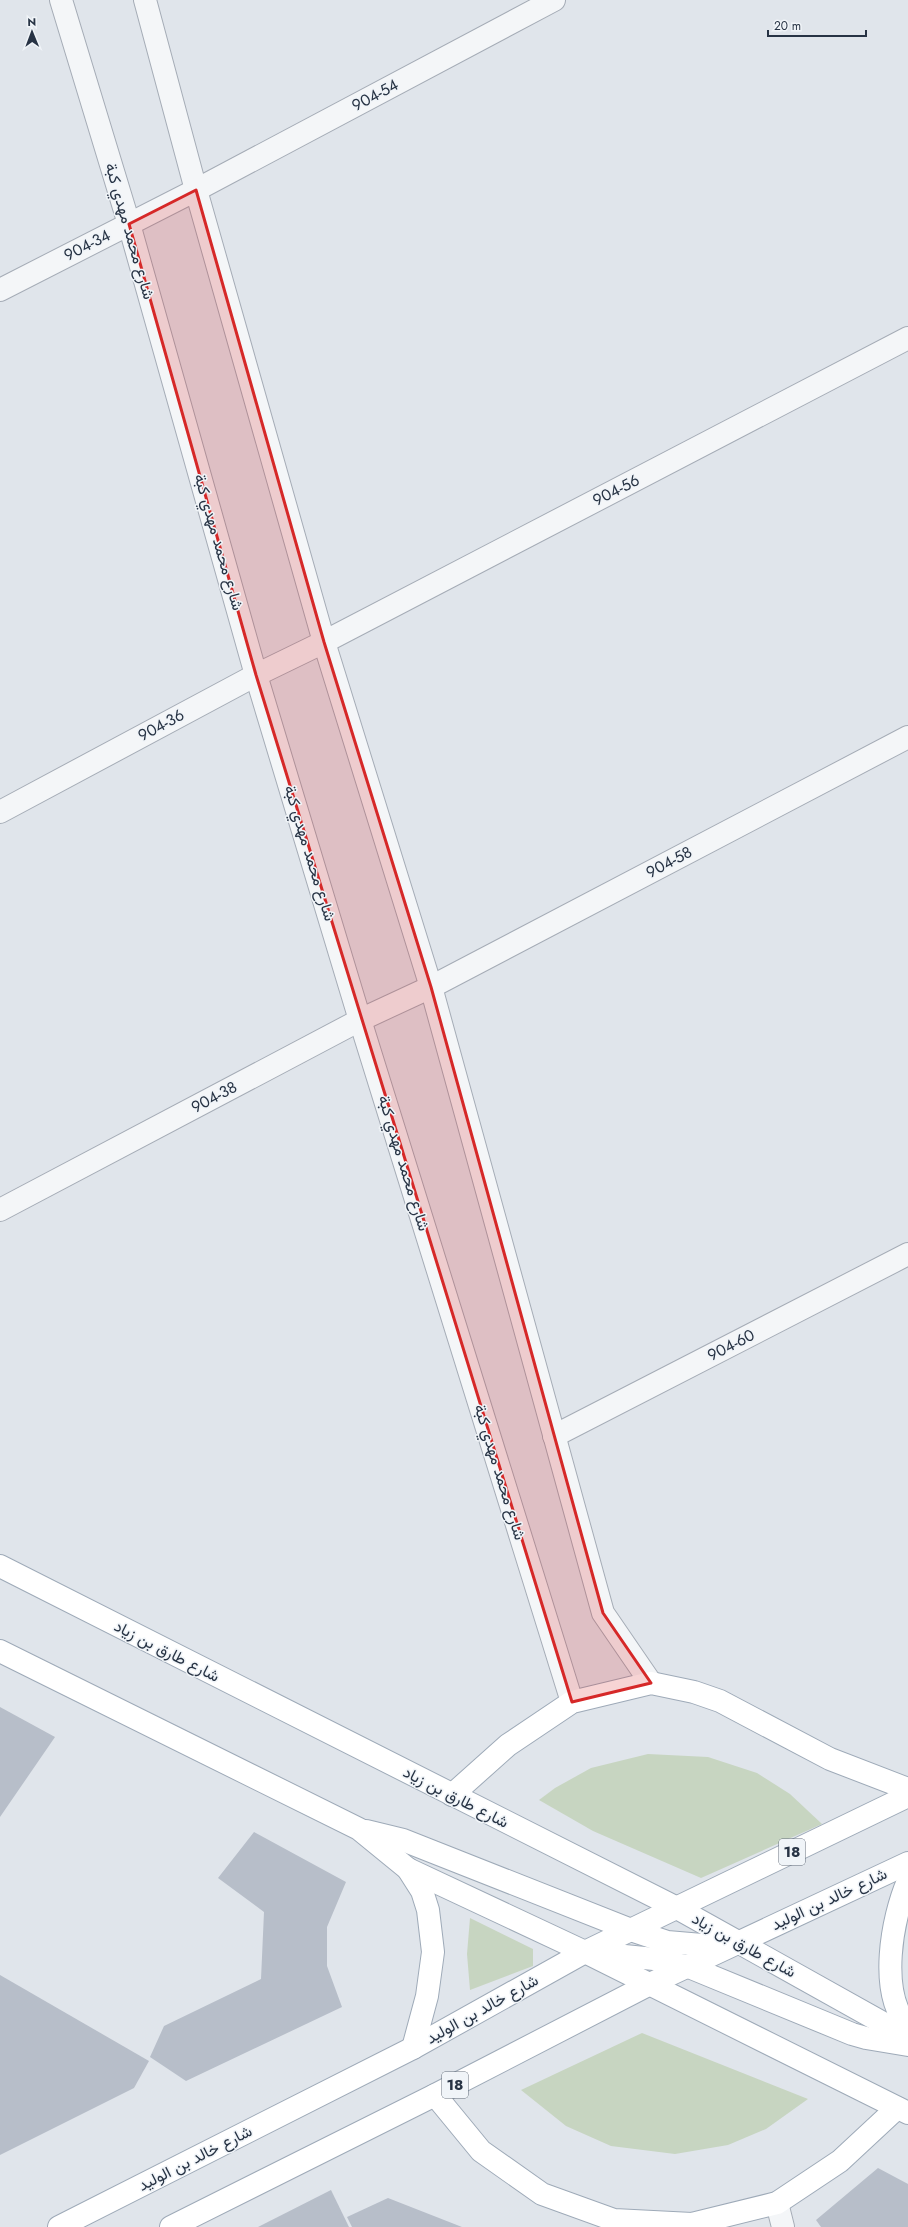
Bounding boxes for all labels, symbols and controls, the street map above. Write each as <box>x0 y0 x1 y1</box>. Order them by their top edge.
north arrow <box>12 12 52 52</box>
scale bar <box>768 12 866 38</box>
text: N <box>27 14 36 30</box>
text: 20 m <box>774 17 801 35</box>
street label: 904-54 <box>348 73 402 117</box>
street label: شارع محمد مهدي كبة <box>98 160 160 302</box>
street label: 904-34 <box>60 223 114 267</box>
street label: 904-56 <box>589 468 643 512</box>
street label: شارع محمد مهدي كبة <box>187 471 249 613</box>
street label: 904-36 <box>134 703 188 747</box>
street label: شارع محمد مهدي كبة <box>276 782 342 924</box>
street label: 904-58 <box>642 840 696 884</box>
street label: 904-38 <box>187 1075 241 1119</box>
street label: شارع محمد مهدي كبة <box>370 1092 436 1234</box>
street label: 904-60 <box>703 1323 759 1367</box>
street label: شارع محمد مهدي كبة <box>466 1401 532 1543</box>
street label: شارع طارق بن زياد <box>110 1614 224 1688</box>
street label: شارع طارق بن زياد <box>399 1760 513 1834</box>
road number: 18 <box>779 1839 805 1865</box>
street label: شارع خالد بن الوليد <box>767 1862 891 1936</box>
street label: شارع طارق بن زياد <box>688 1907 800 1983</box>
street label: شارع خالد بن الوليد <box>422 1969 542 2049</box>
road number: 18 <box>442 2072 468 2098</box>
street label: شارع خالد بن الوليد <box>134 2119 256 2197</box>

